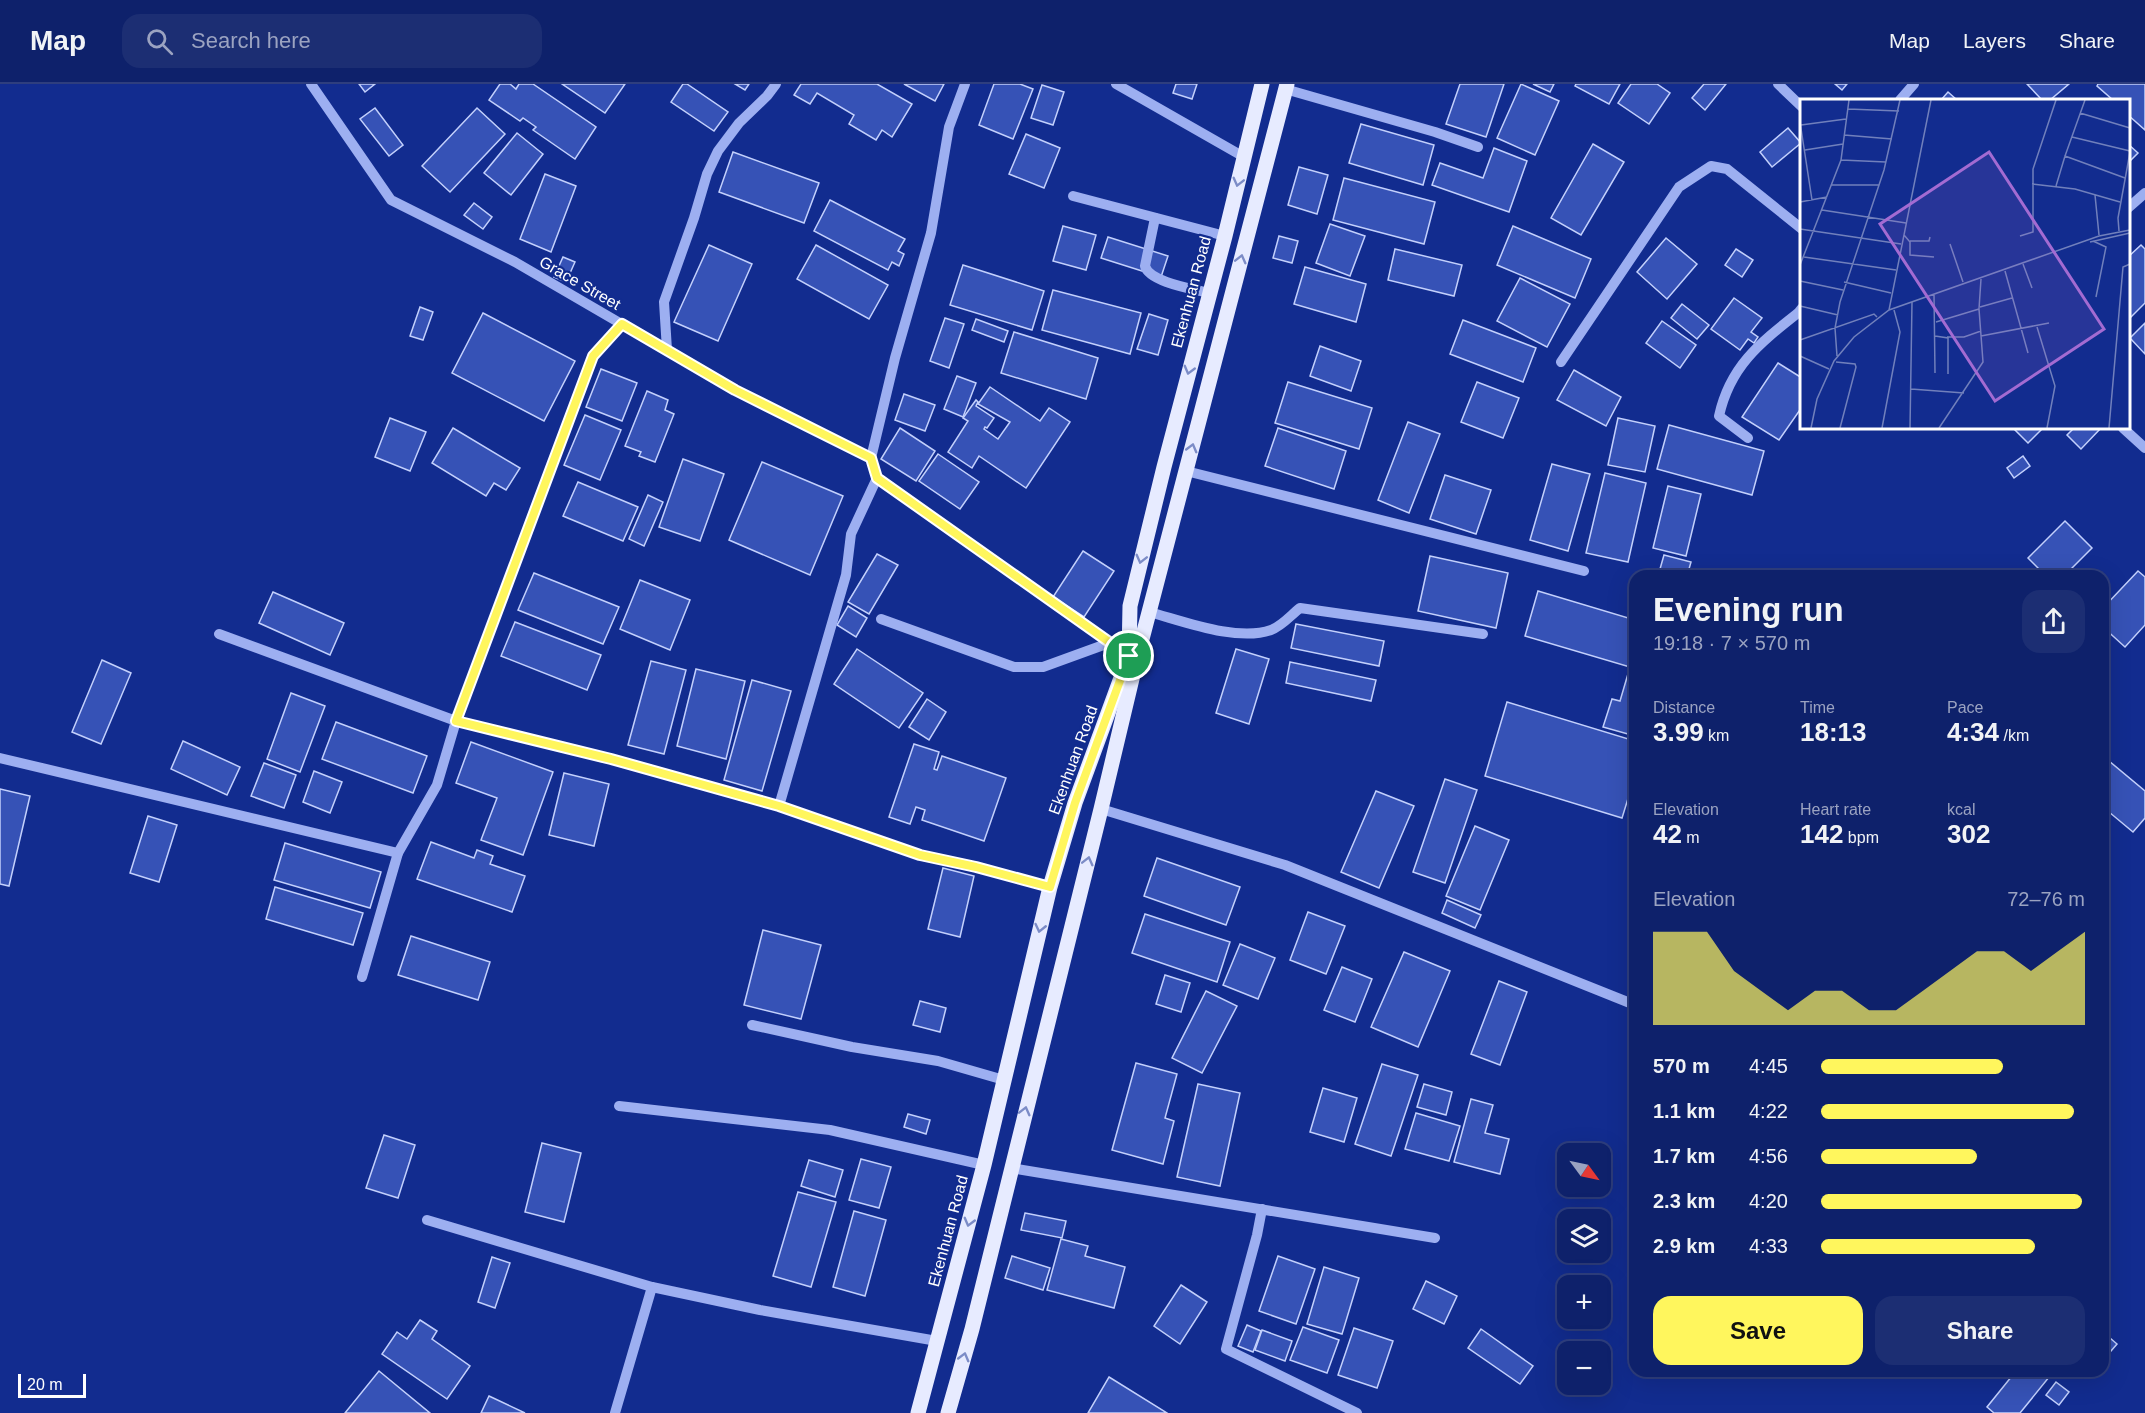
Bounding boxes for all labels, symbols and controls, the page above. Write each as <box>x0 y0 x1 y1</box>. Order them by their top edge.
search box <box>122 14 542 68</box>
text: Map <box>30 25 86 56</box>
icon: search <box>143 25 176 58</box>
text: Search here <box>191 28 311 53</box>
text: Map <box>1889 29 1930 52</box>
text: Layers <box>1963 29 2026 52</box>
text: Share <box>2059 29 2115 52</box>
inset map <box>1800 99 2130 429</box>
one-way arrow <box>1232 176 1245 186</box>
street label: Ekenhuan Road <box>1168 234 1214 350</box>
street label: Grace Street <box>536 253 624 313</box>
one-way arrow <box>1234 254 1246 265</box>
one-way arrow <box>1183 365 1196 375</box>
one-way arrow <box>1185 443 1197 453</box>
one-way arrow <box>1136 554 1149 564</box>
button: share <box>2022 590 2085 653</box>
text: Evening run <box>1653 591 1844 628</box>
pin <box>1103 630 1154 681</box>
text: 19:18 · 7 × 570 m <box>1653 632 1810 654</box>
icon: arrive <box>1112 639 1145 672</box>
text: Distance <box>1653 699 1715 716</box>
text: Time <box>1800 699 1835 716</box>
text: Pace <box>1947 699 1983 716</box>
street label: Ekenhuan Road <box>1045 703 1101 817</box>
text: 3.99 <box>1653 717 1704 747</box>
text: 18:13 <box>1800 717 1867 747</box>
text: 4:34 <box>1947 717 1999 747</box>
text: km <box>1704 727 1729 744</box>
text: /km <box>1999 727 2029 744</box>
text: Elevation <box>1653 801 1719 818</box>
text: Heart rate <box>1800 801 1871 818</box>
text: kcal <box>1947 801 1975 818</box>
text: 42 <box>1653 819 1682 849</box>
text: 142 <box>1800 819 1843 849</box>
text: 302 <box>1947 819 1990 849</box>
text: m <box>1682 829 1700 846</box>
text: bpm <box>1843 829 1879 846</box>
one-way arrow <box>1081 856 1094 866</box>
text: Elevation <box>1653 888 1735 910</box>
text: 72–76 m <box>2007 888 2085 910</box>
one-way arrow <box>1035 922 1048 932</box>
text: 570 m <box>1653 1055 1710 1077</box>
text: 4:45 <box>1749 1055 1788 1077</box>
text: 1.1 km <box>1653 1100 1715 1122</box>
text: 4:22 <box>1749 1100 1788 1122</box>
one-way arrow <box>1018 1106 1031 1116</box>
north arrow <box>1557 1143 1611 1197</box>
map controls <box>1557 1143 1611 1395</box>
text: 1.7 km <box>1653 1145 1715 1167</box>
text: 4:56 <box>1749 1145 1788 1167</box>
street label: Ekenhuan Road <box>925 1173 971 1289</box>
text: 2.3 km <box>1653 1190 1715 1212</box>
text: 4:20 <box>1749 1190 1788 1212</box>
button: layers <box>1557 1209 1611 1263</box>
one-way arrow <box>964 1216 976 1227</box>
text: 2.9 km <box>1653 1235 1715 1257</box>
text: 4:33 <box>1749 1235 1788 1257</box>
button: + <box>1557 1275 1611 1329</box>
button: Save <box>1653 1296 1863 1365</box>
button: Share <box>1875 1296 2085 1365</box>
button: − <box>1557 1341 1611 1395</box>
one-way arrow <box>957 1352 969 1362</box>
scale bar <box>18 1371 86 1398</box>
text: 20 m <box>27 1376 63 1393</box>

